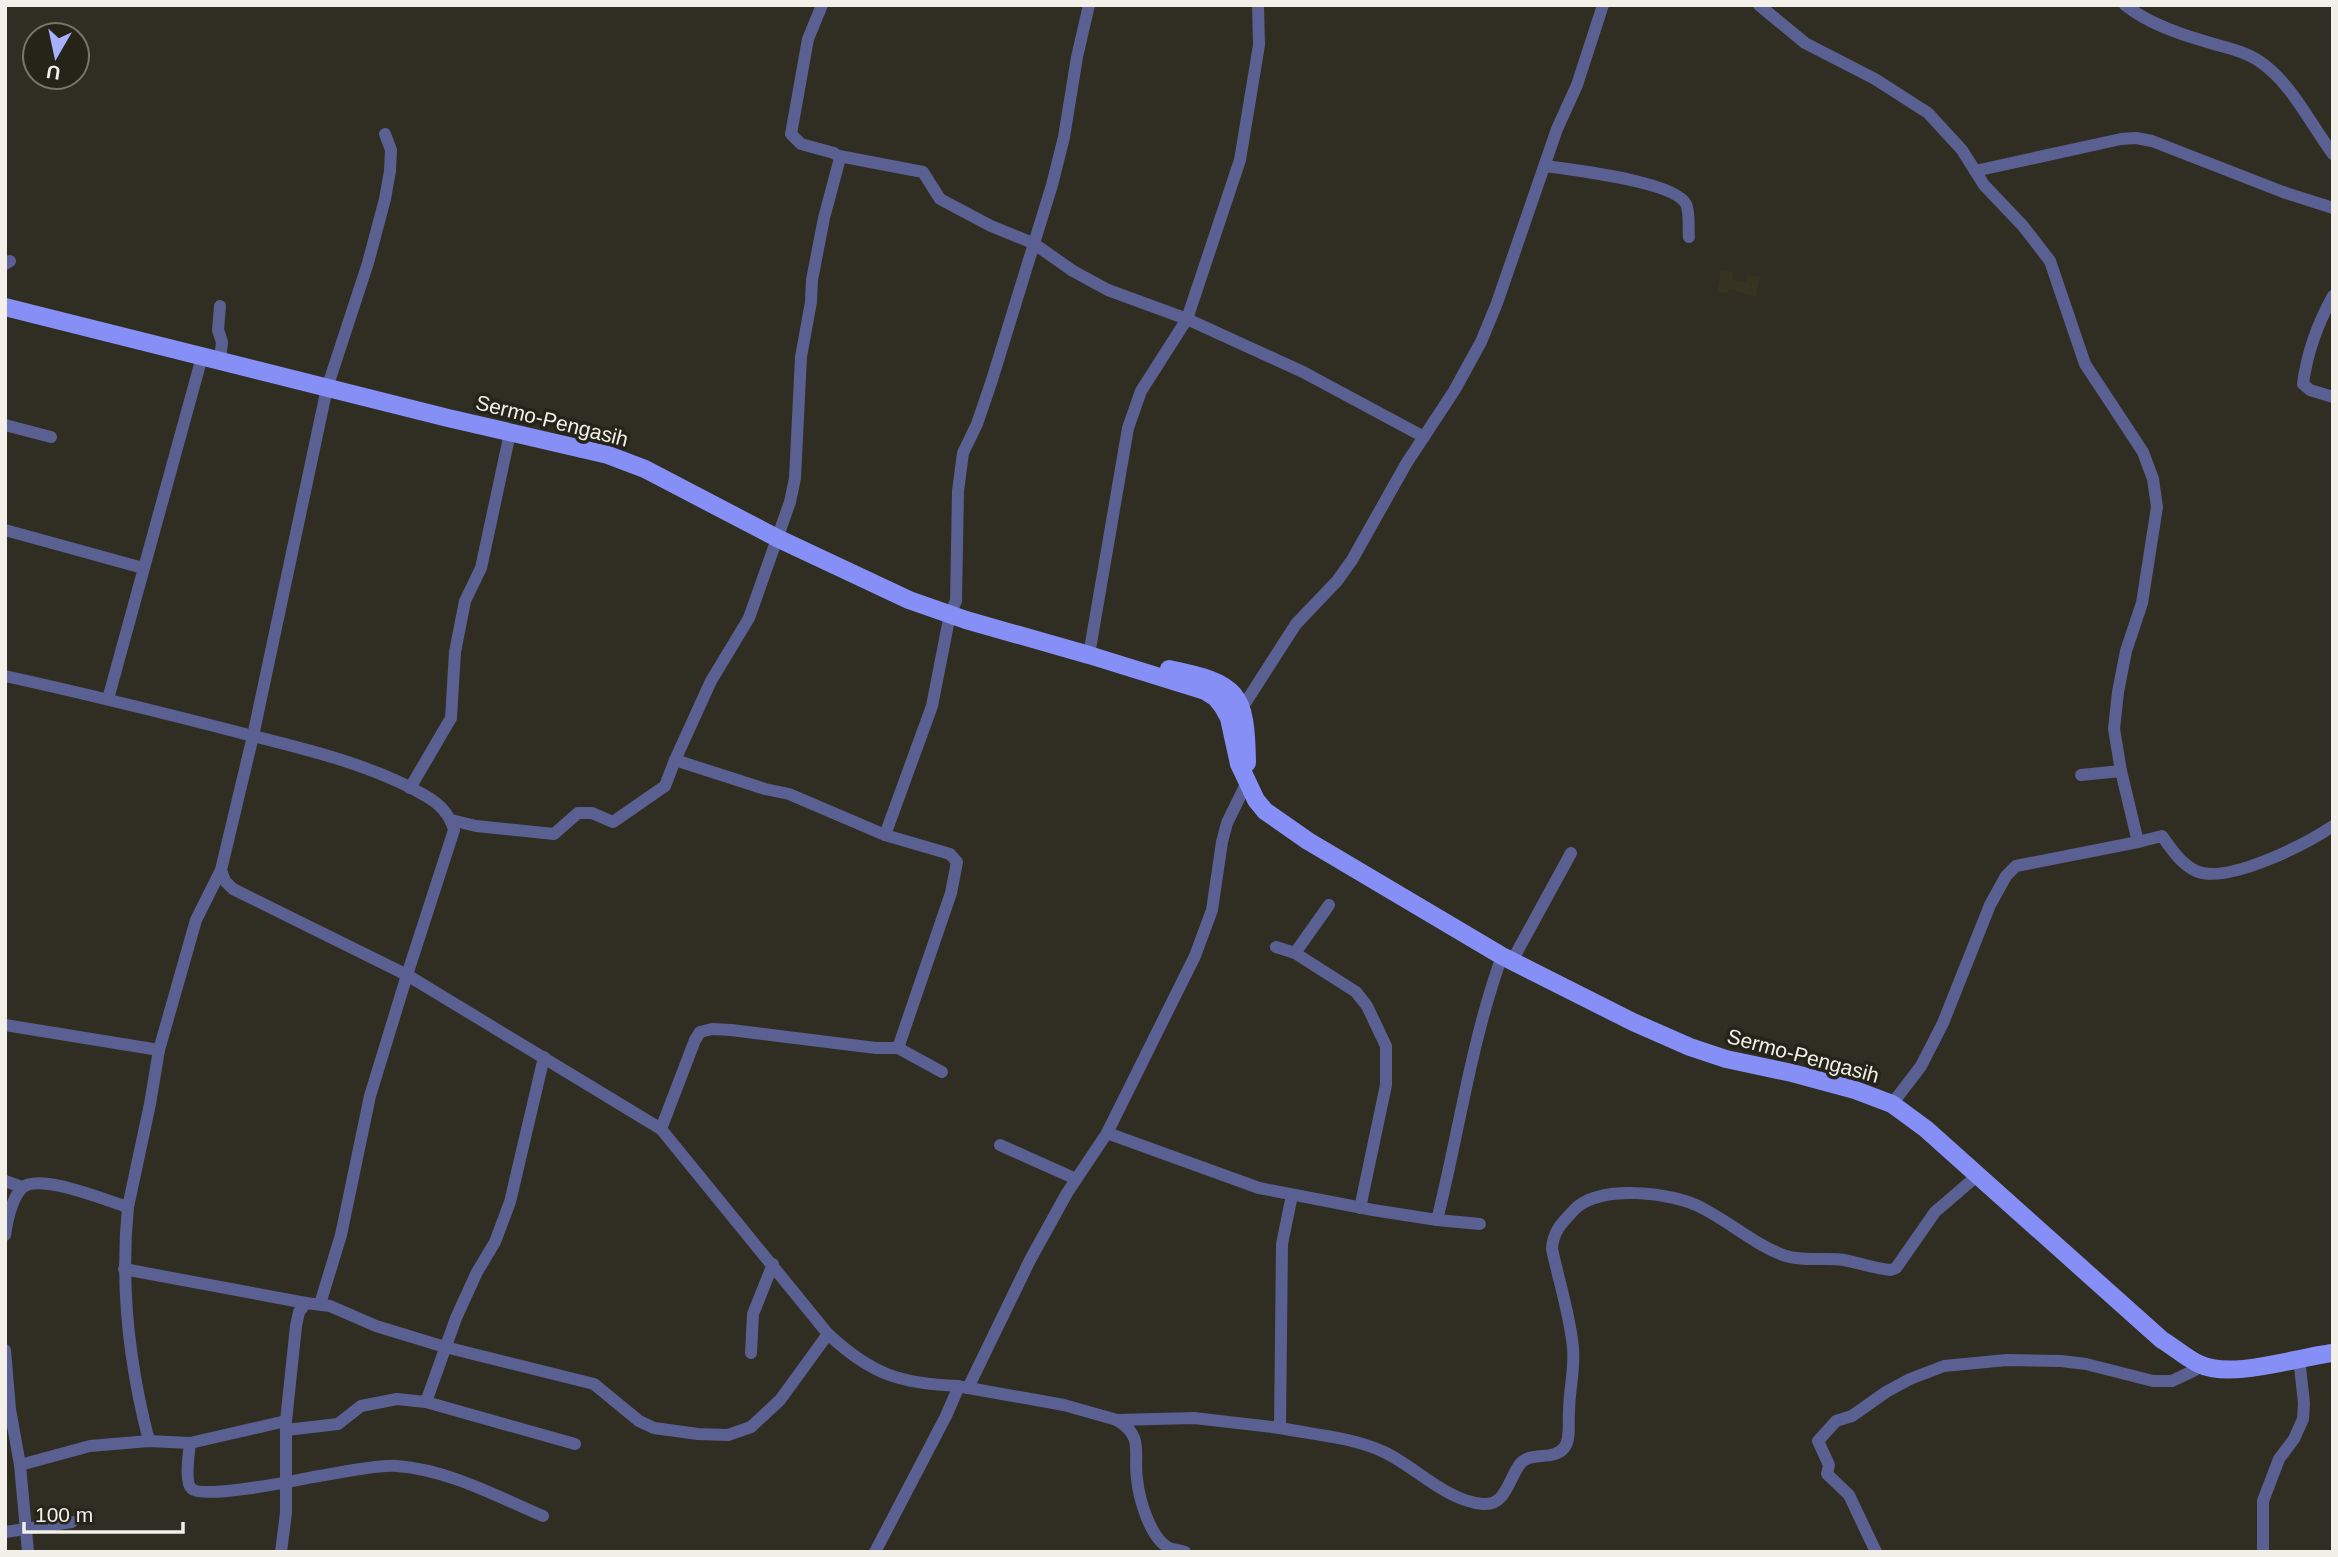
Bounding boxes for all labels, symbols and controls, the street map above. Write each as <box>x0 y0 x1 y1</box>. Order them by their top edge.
north arrow <box>21 21 91 91</box>
text: U <box>45 61 62 84</box>
street label: Sermo-Pengasih <box>473 390 631 451</box>
street label: Sermo-Pengasih <box>1725 1024 1882 1087</box>
scale bar <box>24 1490 184 1534</box>
text: 100 m <box>35 1503 93 1526</box>

